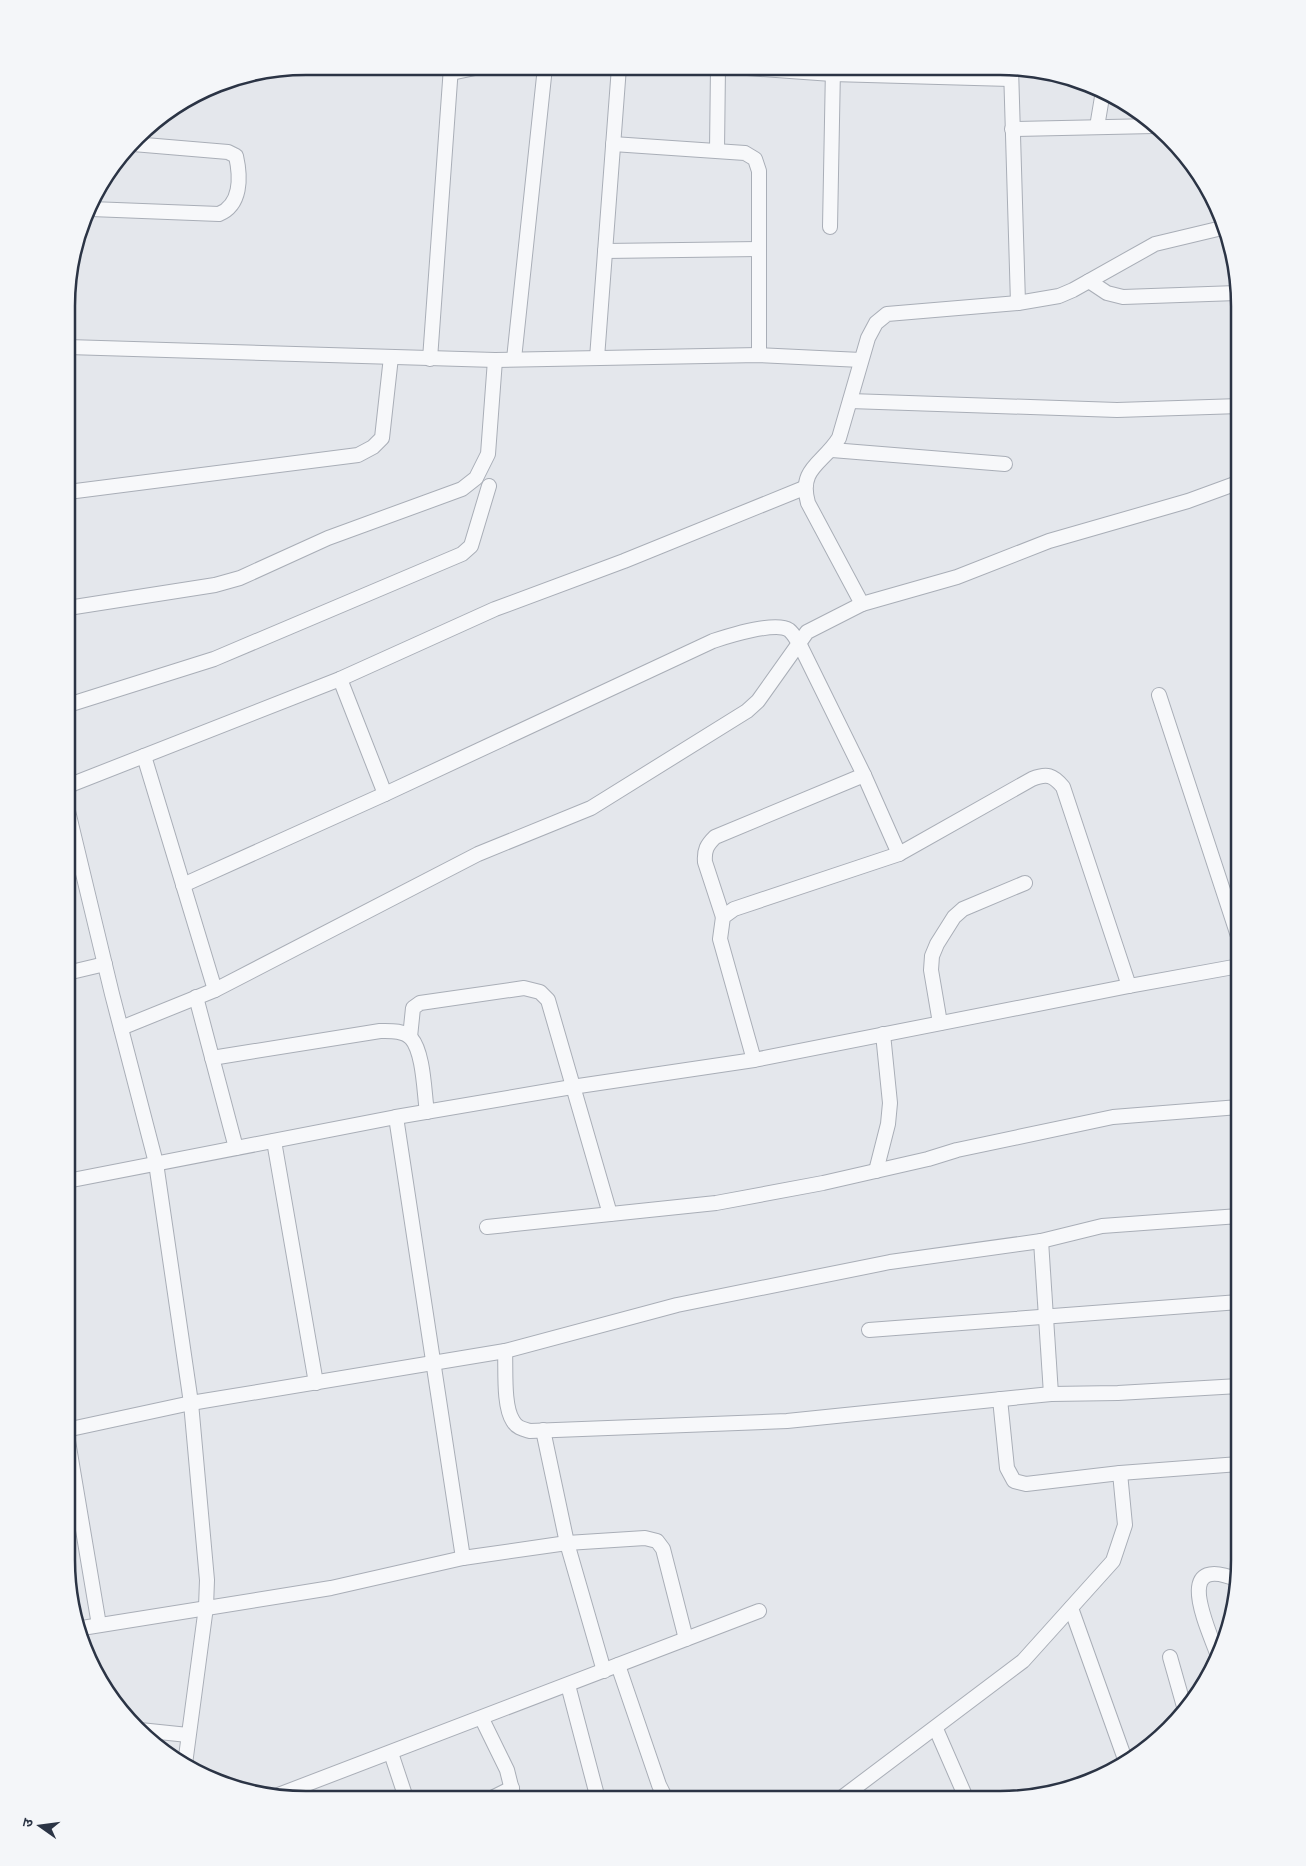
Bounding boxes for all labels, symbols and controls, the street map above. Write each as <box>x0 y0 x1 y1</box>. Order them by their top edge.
north arrow <box>15 1801 65 1851</box>
text: उ <box>19 1816 37 1829</box>

